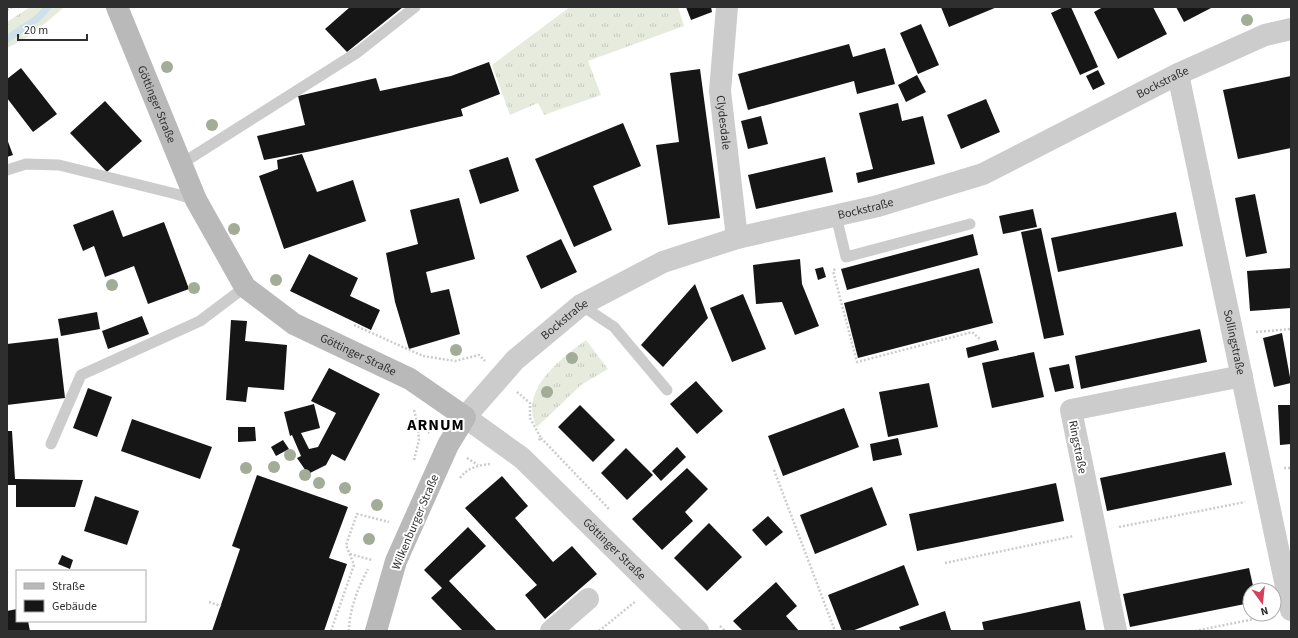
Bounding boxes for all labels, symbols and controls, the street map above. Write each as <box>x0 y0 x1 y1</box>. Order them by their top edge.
scale bar <box>18 16 87 42</box>
text: 20 m <box>24 22 48 39</box>
street label: Bockstraße <box>1133 62 1192 103</box>
street label: Göttinger Straße <box>133 63 180 146</box>
street label: Clydesdale <box>712 94 735 151</box>
street label: Bockstraße <box>836 194 896 224</box>
street label: Bockstraße <box>537 295 591 344</box>
street label: Sollingstraße <box>1219 308 1249 376</box>
street label: Göttinger Straße <box>317 330 399 380</box>
district label: ARNUM <box>406 414 465 436</box>
street label: Ringstraße <box>1064 419 1091 475</box>
street label: Wilkenburger Straße <box>388 472 443 573</box>
street label: Göttinger Straße <box>579 514 650 584</box>
legend <box>16 570 146 622</box>
text: Straße <box>52 578 85 595</box>
north arrow <box>1242 582 1282 622</box>
text: Gebäude <box>52 598 97 615</box>
text: N <box>1259 603 1270 619</box>

